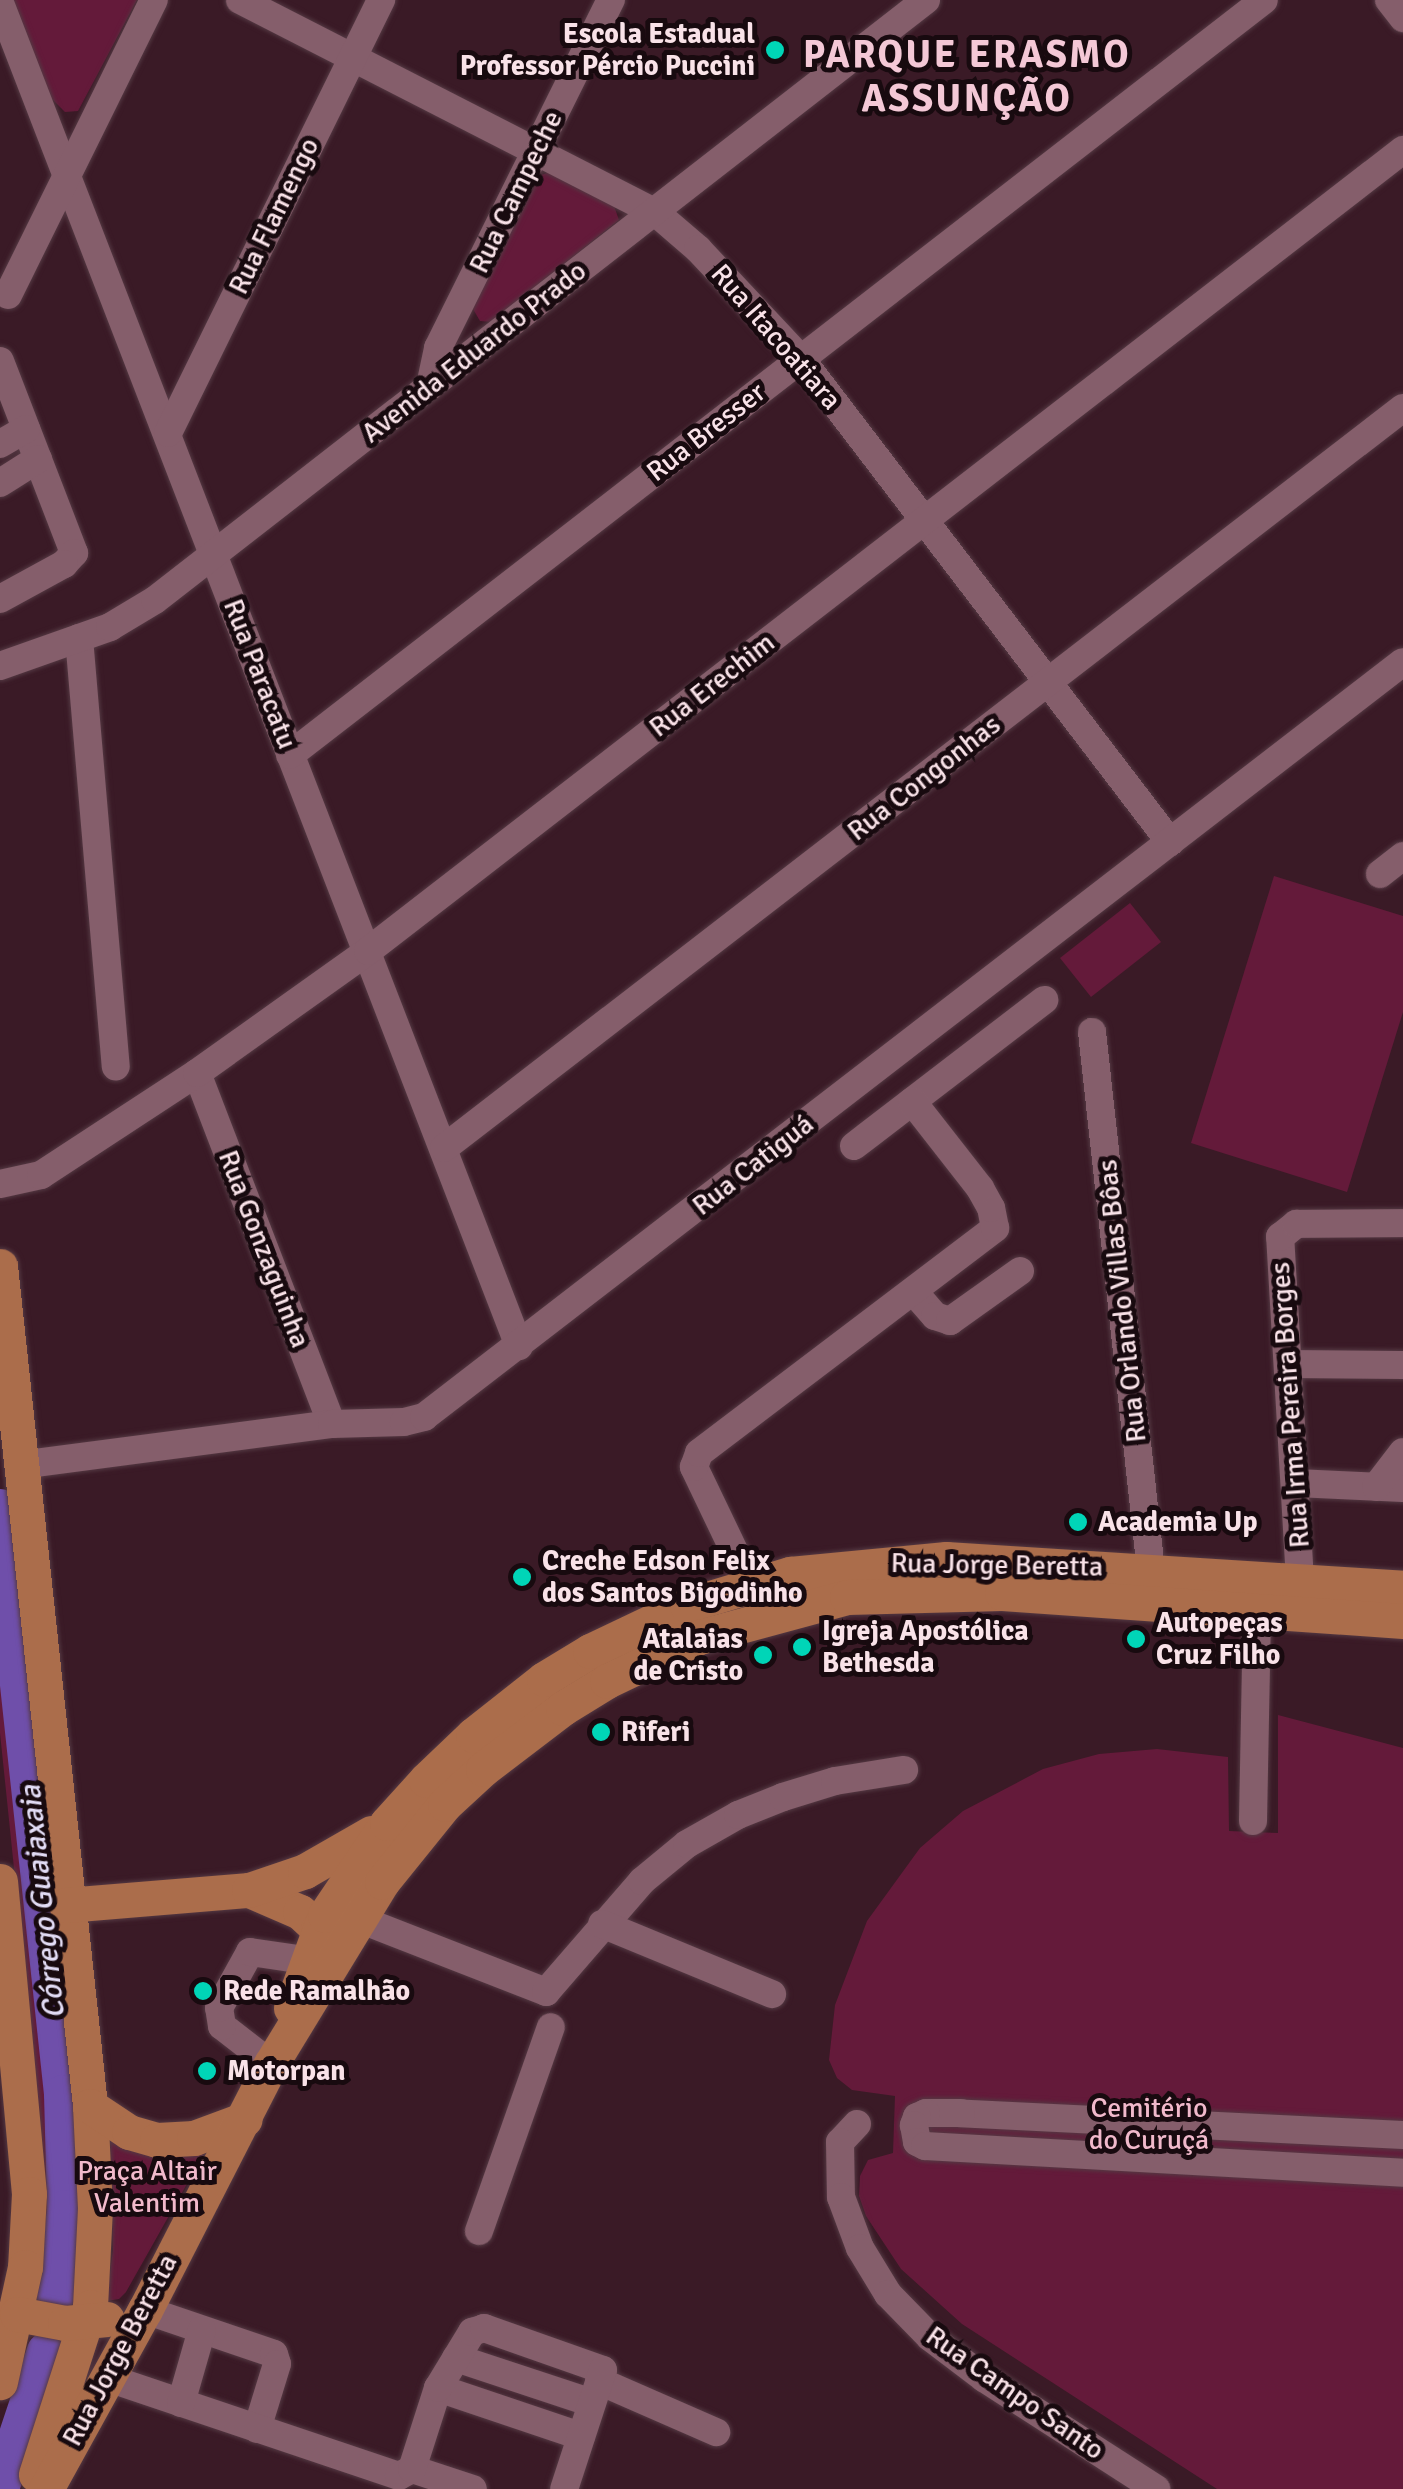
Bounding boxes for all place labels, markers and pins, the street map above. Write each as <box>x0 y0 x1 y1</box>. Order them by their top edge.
place label: Escola Estadual Professor Pércio Puccini <box>460 17 755 83</box>
marker: Escola Estadual Professor Pércio Puccini <box>764 39 786 61</box>
place label: Academia Up <box>1098 1505 1257 1539</box>
marker: Academia Up <box>1067 1511 1089 1533</box>
place label: Creche Edson Felix dos Santos Bigodinho <box>542 1544 803 1610</box>
marker: Creche Edson Felix dos Santos Bigodinho <box>511 1566 533 1588</box>
place label: Autopeças Cruz Filho <box>1156 1606 1283 1672</box>
place label: Igreja Apostólica Bethesda <box>822 1614 1029 1680</box>
place label: Atalaias de Cristo <box>633 1622 743 1688</box>
marker: Autopeças Cruz Filho <box>1125 1628 1147 1650</box>
marker: Igreja Apostólica Bethesda <box>791 1636 813 1658</box>
marker: Atalaias de Cristo <box>752 1644 774 1666</box>
place label: Riferi <box>621 1715 690 1749</box>
marker: Riferi <box>590 1721 612 1743</box>
place label: Rede Ramalhão <box>223 1974 410 2008</box>
marker: Rede Ramalhão <box>192 1980 214 2002</box>
place label: Motorpan <box>227 2054 346 2088</box>
marker: Motorpan <box>196 2060 218 2082</box>

